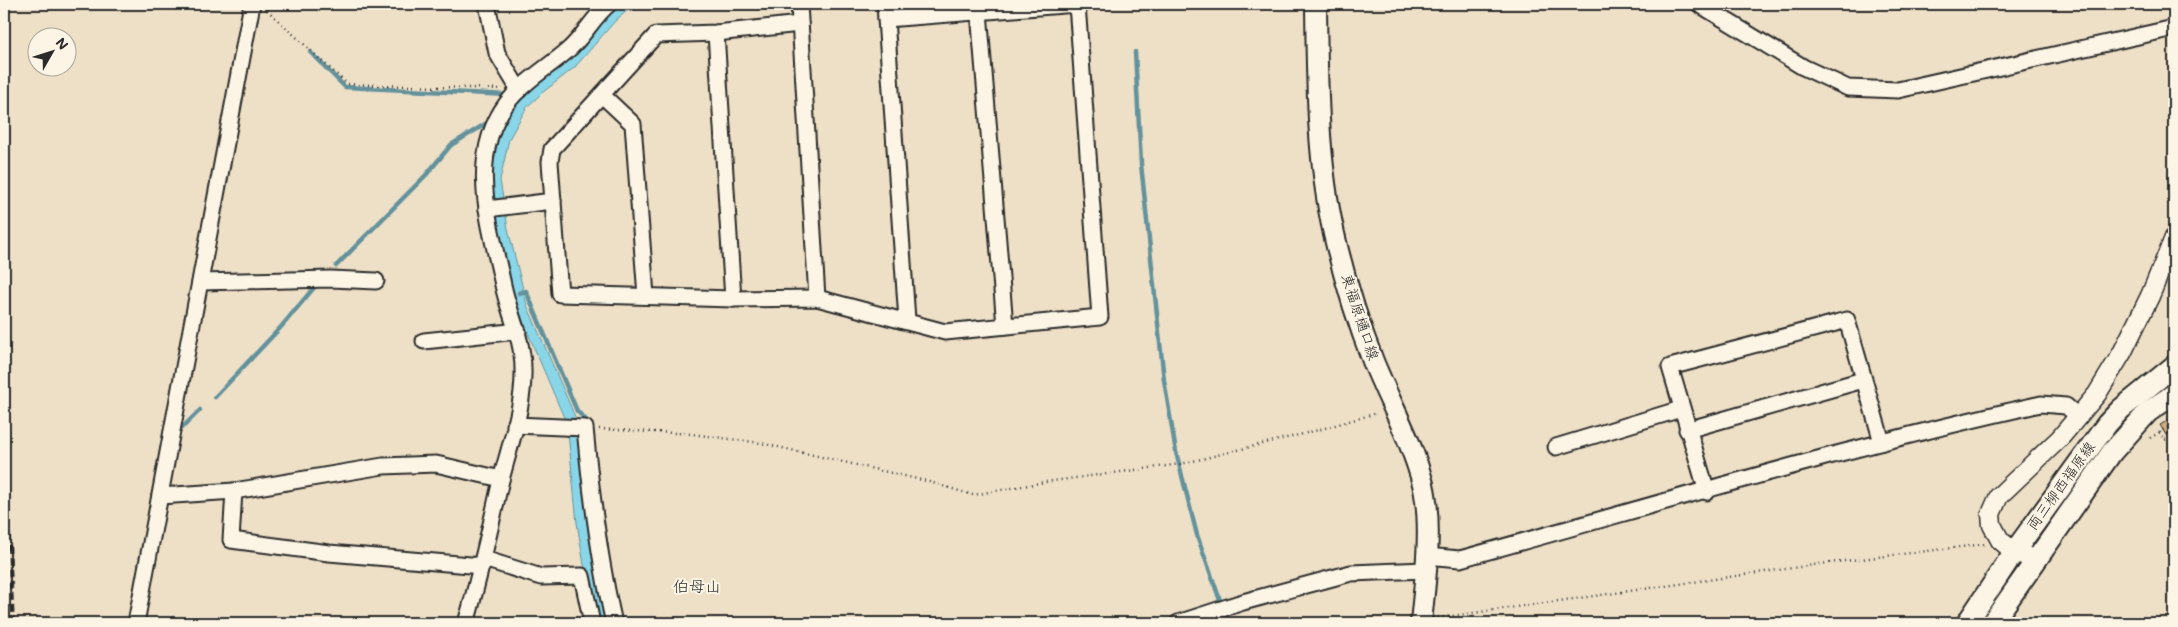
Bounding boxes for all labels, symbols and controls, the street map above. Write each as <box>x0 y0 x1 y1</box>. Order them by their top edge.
north arrow <box>28 28 78 78</box>
text: N <box>52 33 73 54</box>
street label: 東福原樋口線 <box>1338 271 1384 363</box>
street label: 両三柳西福原線 <box>2021 437 2099 534</box>
district label: 伯母山 <box>673 575 721 596</box>

